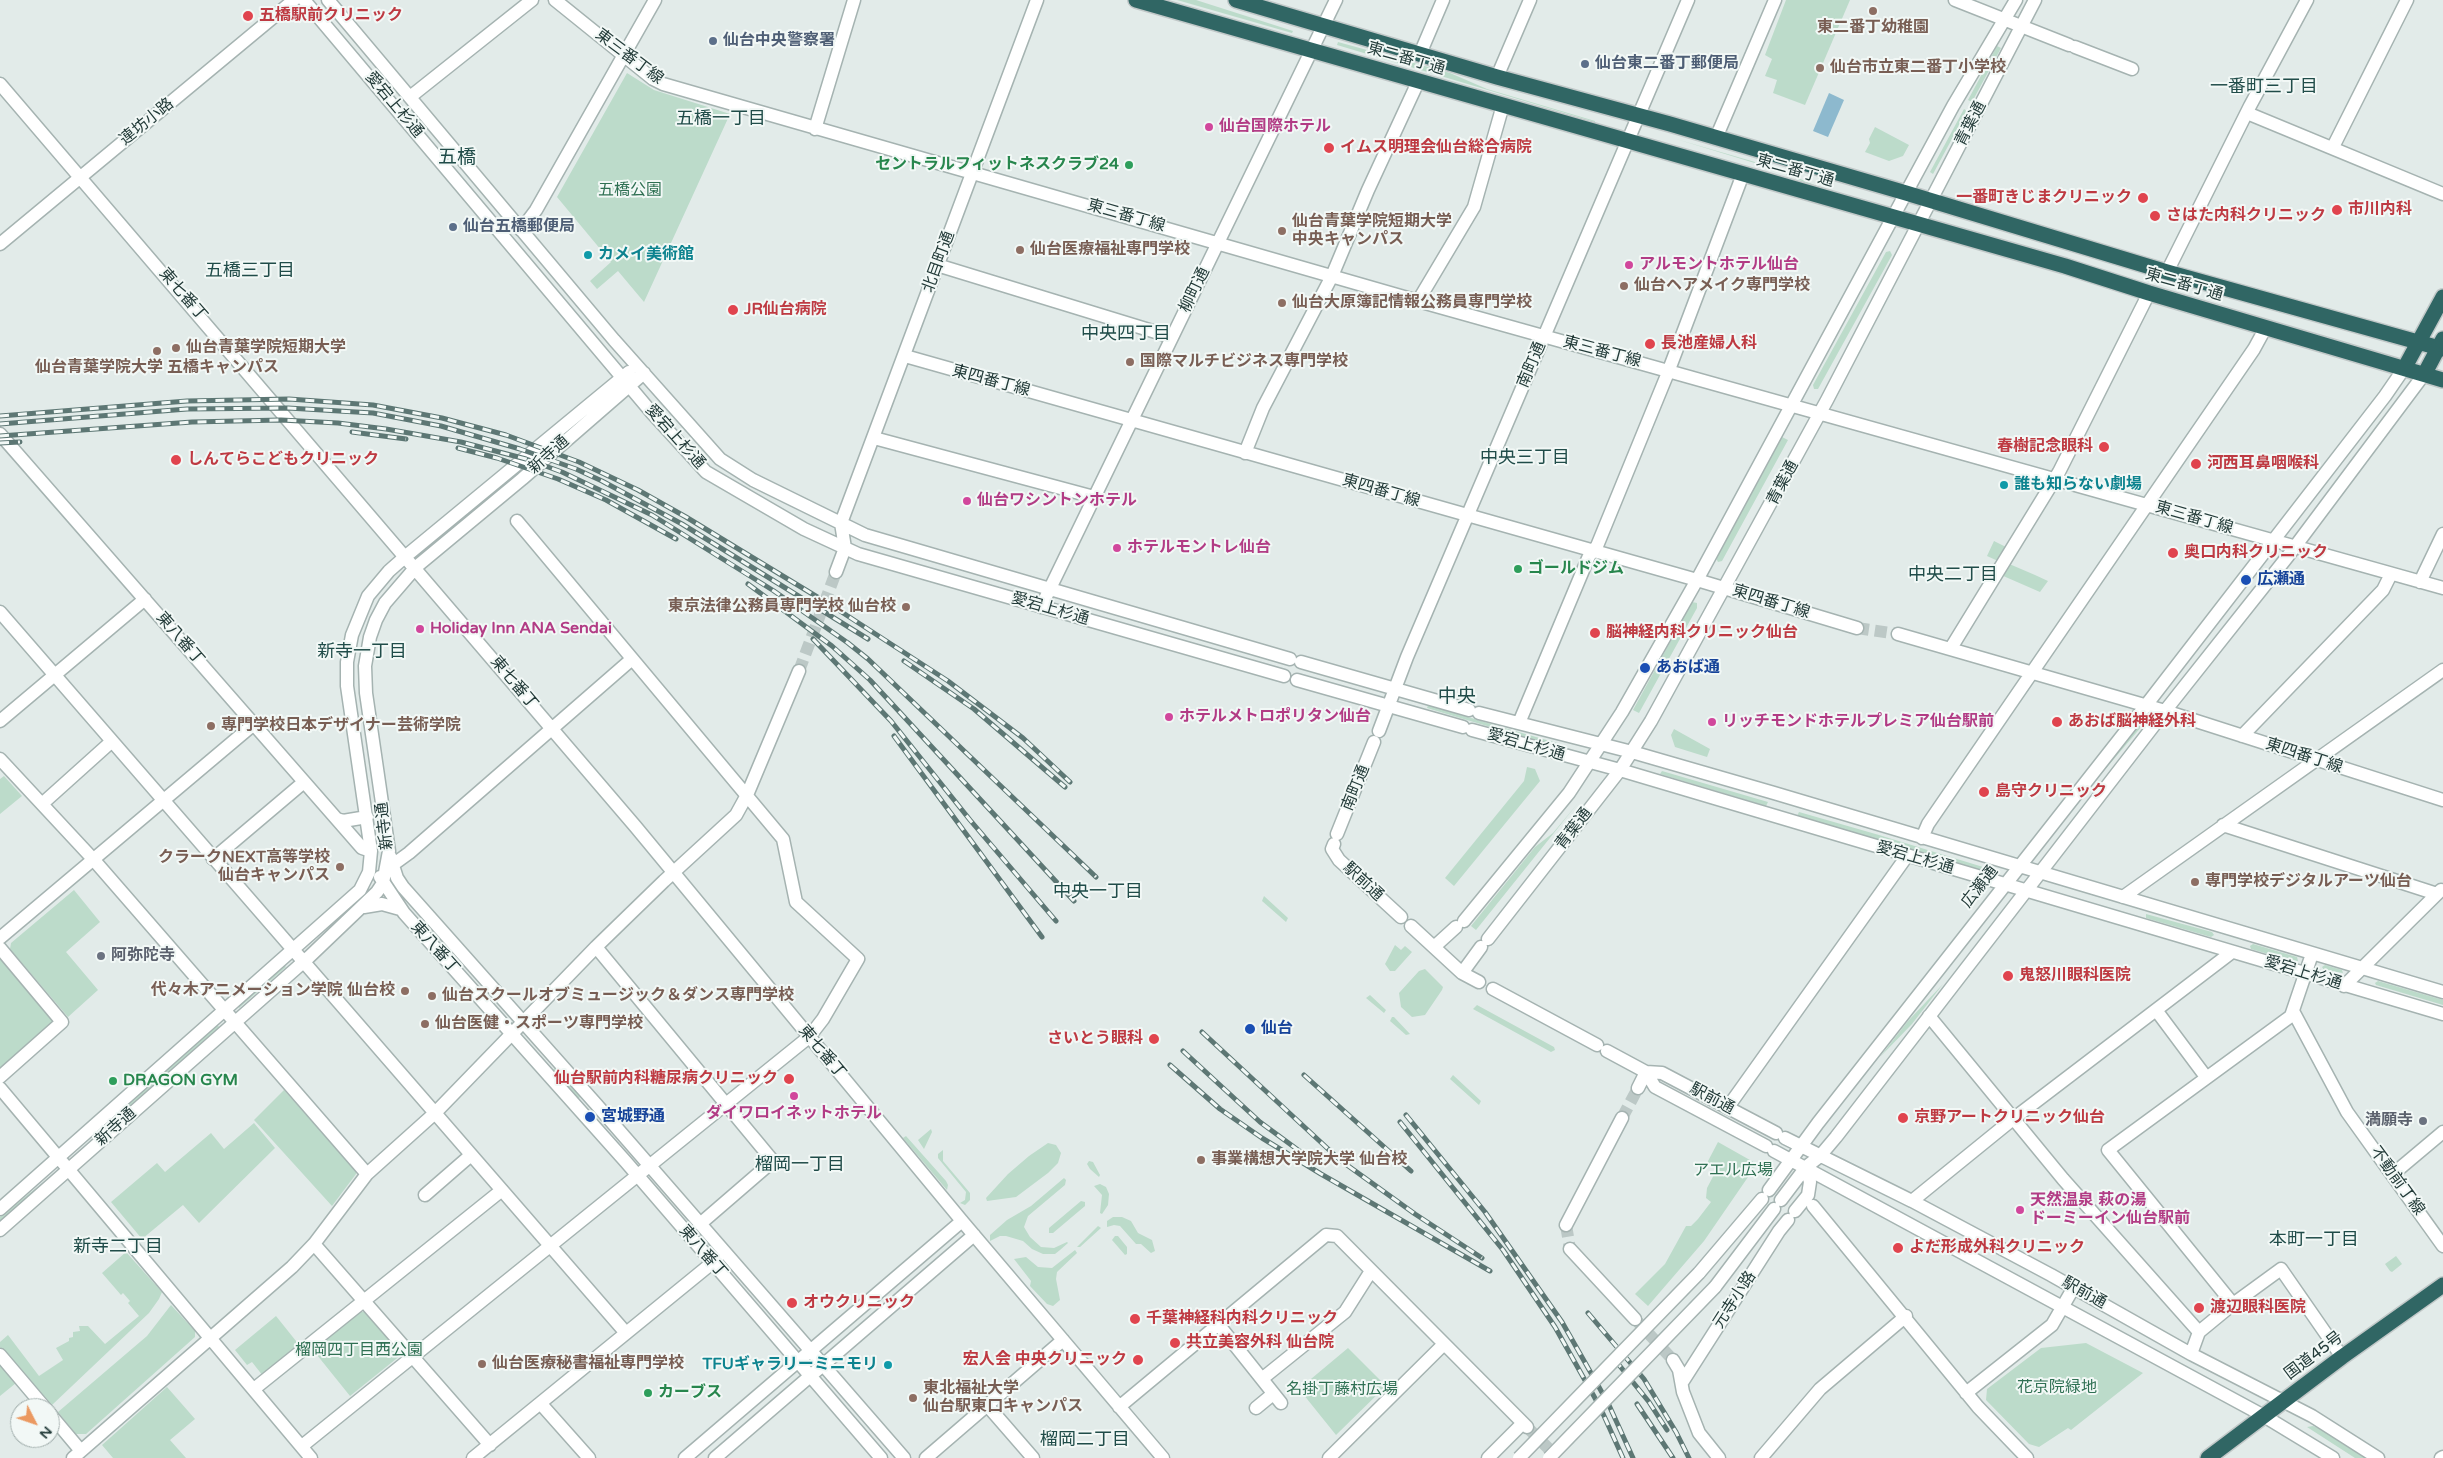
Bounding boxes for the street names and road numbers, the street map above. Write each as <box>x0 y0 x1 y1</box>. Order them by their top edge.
street label: 東三番丁線 <box>591 25 667 89</box>
street label: 東二番丁通 <box>1365 39 1447 79</box>
street label: 愛宕上杉通 <box>361 68 427 142</box>
street label: 連坊小路 <box>116 94 178 150</box>
street label: 青葉通 <box>1952 98 1990 150</box>
street label: 東二番丁通 <box>1754 151 1836 191</box>
street label: 東三番丁線 <box>1085 196 1167 236</box>
street label: 北目町通 <box>919 229 959 295</box>
street label: 柳町通 <box>1176 264 1214 316</box>
street label: 東七番丁 <box>155 265 211 325</box>
street label: 東二番丁通 <box>2143 265 2225 305</box>
street label: 東三番丁線 <box>1561 332 1643 372</box>
street label: 南町通 <box>1514 339 1550 391</box>
street label: 東四番丁線 <box>950 361 1032 401</box>
street label: 愛宕上杉通 <box>641 401 709 473</box>
street label: 新寺通 <box>525 432 573 478</box>
street label: 青葉通 <box>1763 457 1803 509</box>
street label: 東四番丁線 <box>1340 471 1422 511</box>
street label: 東三番丁線 <box>2153 498 2235 538</box>
street label: 東四番丁線 <box>1730 581 1812 623</box>
street label: 愛宕上杉通 <box>1009 589 1091 629</box>
street label: 東八番丁 <box>152 609 208 669</box>
street label: 東七番丁 <box>486 652 542 714</box>
street label: 愛宕上杉通 <box>1485 725 1567 765</box>
street label: 東四番丁線 <box>2263 735 2345 777</box>
street label: 南町通 <box>1338 762 1374 814</box>
street label: 新寺通 <box>373 801 397 851</box>
street label: 青葉通 <box>1552 804 1596 854</box>
street label: 愛宕上杉通 <box>1874 838 1956 878</box>
street label: 駅前通 <box>1339 859 1387 905</box>
street label: 広瀬通 <box>1958 862 2002 912</box>
street label: 東八番丁 <box>406 918 464 978</box>
street label: 愛宕上杉通 <box>2262 952 2344 994</box>
street label: 東七番丁 <box>794 1021 850 1083</box>
street label: 駅前通 <box>1686 1079 1738 1119</box>
street label: 新寺通 <box>92 1104 140 1150</box>
street label: 不動前丁線 <box>2366 1143 2428 1219</box>
street label: 東八番丁 <box>675 1222 731 1282</box>
street label: 元寺小路 <box>1710 1268 1760 1332</box>
street label: 駅前通 <box>2058 1273 2110 1313</box>
street label: 国道45号 <box>2281 1328 2347 1384</box>

